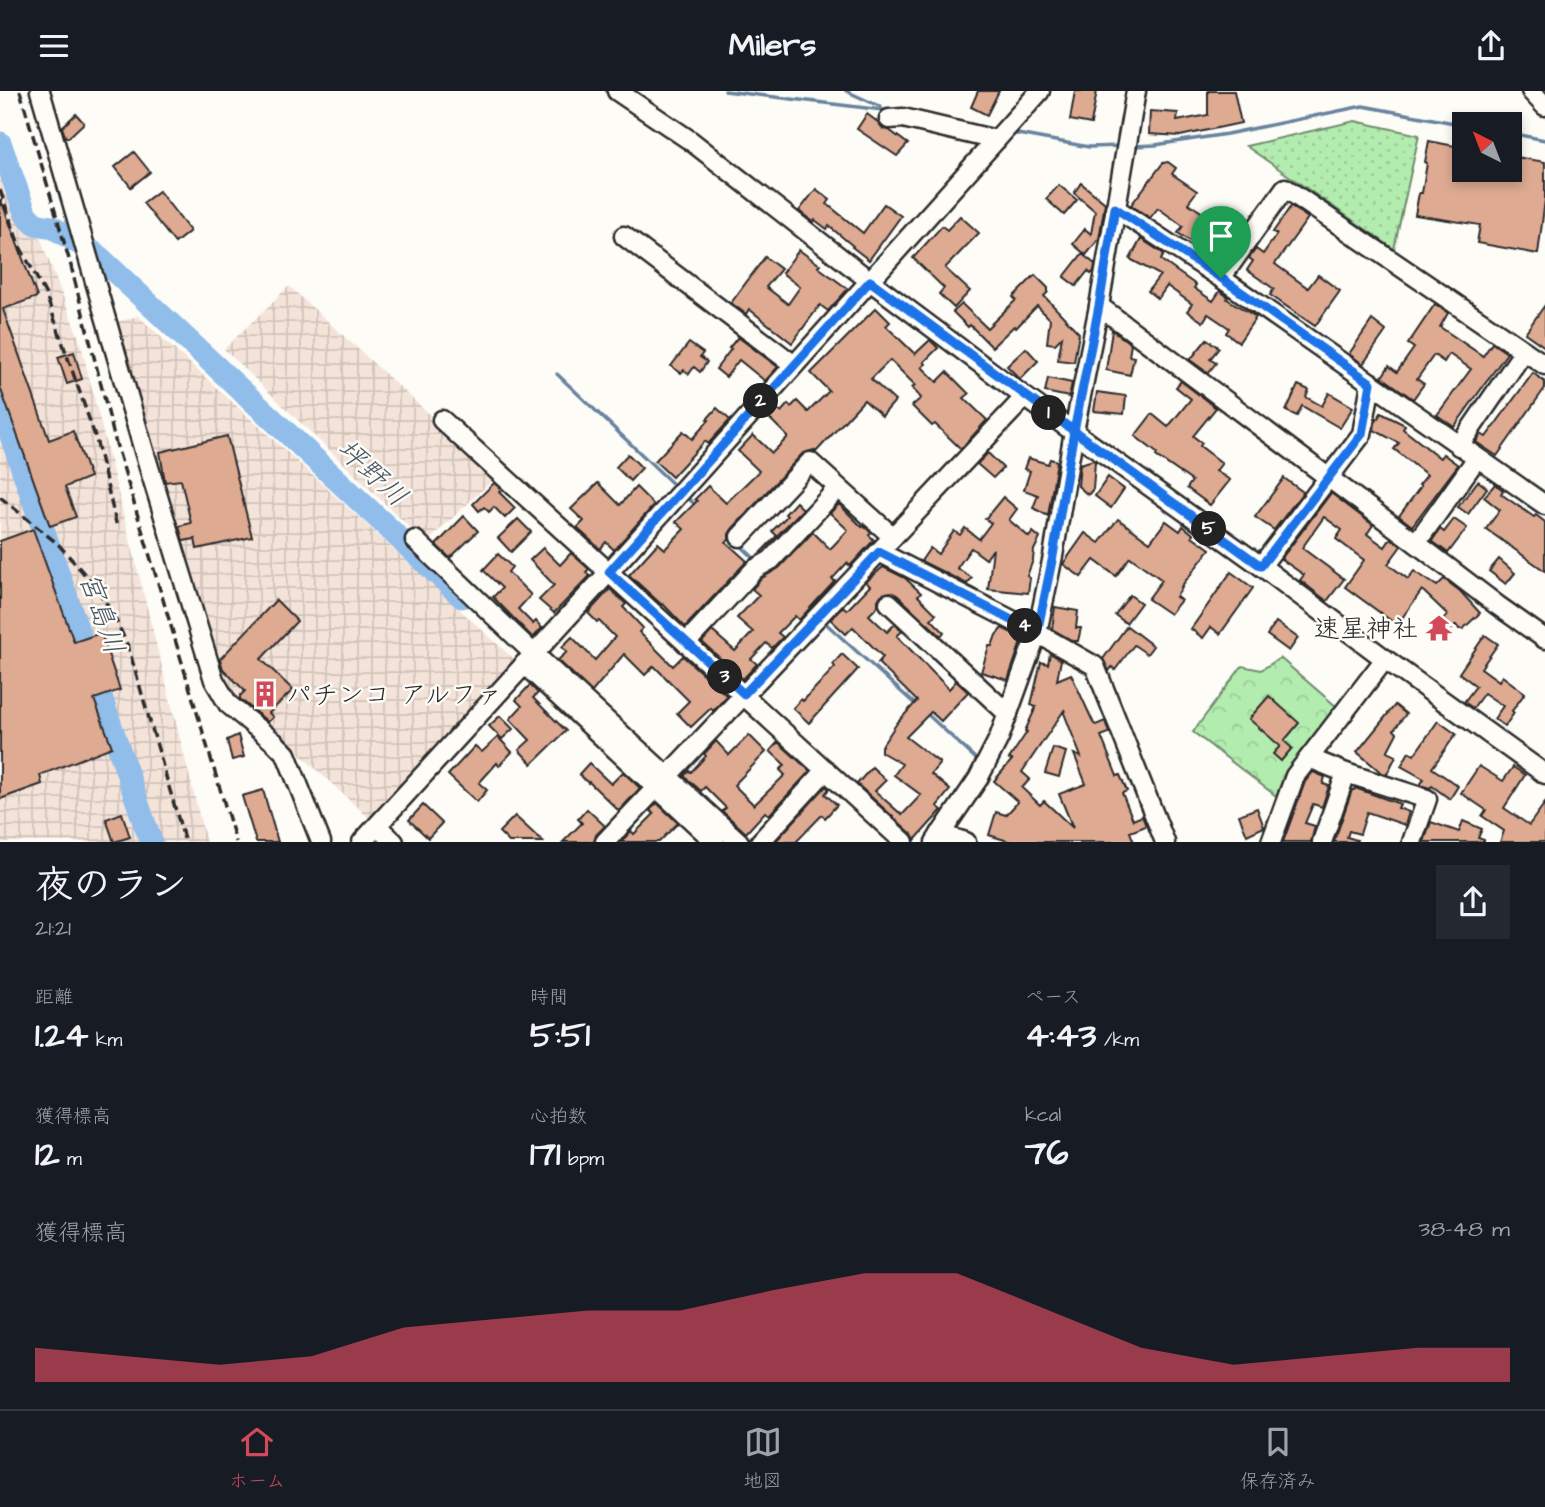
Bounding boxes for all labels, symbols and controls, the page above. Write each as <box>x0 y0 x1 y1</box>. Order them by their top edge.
text: Milers <box>729 23 816 68</box>
icon: menu <box>35 27 73 65</box>
icon: share <box>1472 27 1510 65</box>
north arrow <box>1452 112 1522 182</box>
map controls <box>1452 112 1522 182</box>
pin <box>1191 206 1251 278</box>
icon: arrive <box>1202 217 1240 255</box>
pin: 2 <box>744 383 778 419</box>
text: 2 <box>755 387 766 414</box>
pin: 1 <box>1032 395 1066 431</box>
text: 1 <box>1047 399 1050 426</box>
water label: 坪野川 <box>328 430 416 516</box>
pin: 5 <box>1192 511 1226 547</box>
text: 5 <box>1202 515 1215 542</box>
water label: 宮島川 <box>69 567 134 660</box>
pin: 4 <box>1007 609 1042 643</box>
place label: 速星神社 <box>1314 611 1418 647</box>
text: 4 <box>1018 612 1031 639</box>
temple icon: 速星神社 <box>1424 613 1454 643</box>
pin: 3 <box>708 659 742 695</box>
text: 3 <box>720 663 729 690</box>
place label: パチンコ アルファ <box>286 677 503 713</box>
building icon: パチンコ アルファ <box>250 679 280 709</box>
text: 夜のラン <box>35 860 187 912</box>
button: share <box>1436 865 1510 939</box>
text: 21:21 <box>35 912 71 944</box>
text: 距離 <box>35 984 73 1011</box>
text: 時間 <box>530 984 568 1011</box>
text: ペース <box>1025 984 1081 1011</box>
text: 1.24 <box>35 1011 88 1060</box>
text: 5:51 <box>530 1011 590 1060</box>
text: 4:43 <box>1025 1011 1096 1060</box>
text: km <box>88 1027 122 1054</box>
text: /km <box>1096 1027 1139 1054</box>
text: kcal <box>1025 1102 1061 1129</box>
text: 獲得標高 <box>35 1103 111 1130</box>
text: 心拍数 <box>530 1103 587 1130</box>
text: 76 <box>1025 1129 1068 1178</box>
text: 12 <box>35 1130 60 1179</box>
text: 171 <box>530 1130 561 1179</box>
text: m <box>60 1146 82 1173</box>
text: bpm <box>561 1146 604 1173</box>
text: 38–48 m <box>1419 1213 1510 1245</box>
text: 獲得標高 <box>35 1217 127 1249</box>
tab: ホーム <box>229 1423 285 1495</box>
tab: 地図 <box>744 1423 782 1495</box>
tab: 保存済み <box>1240 1423 1316 1495</box>

